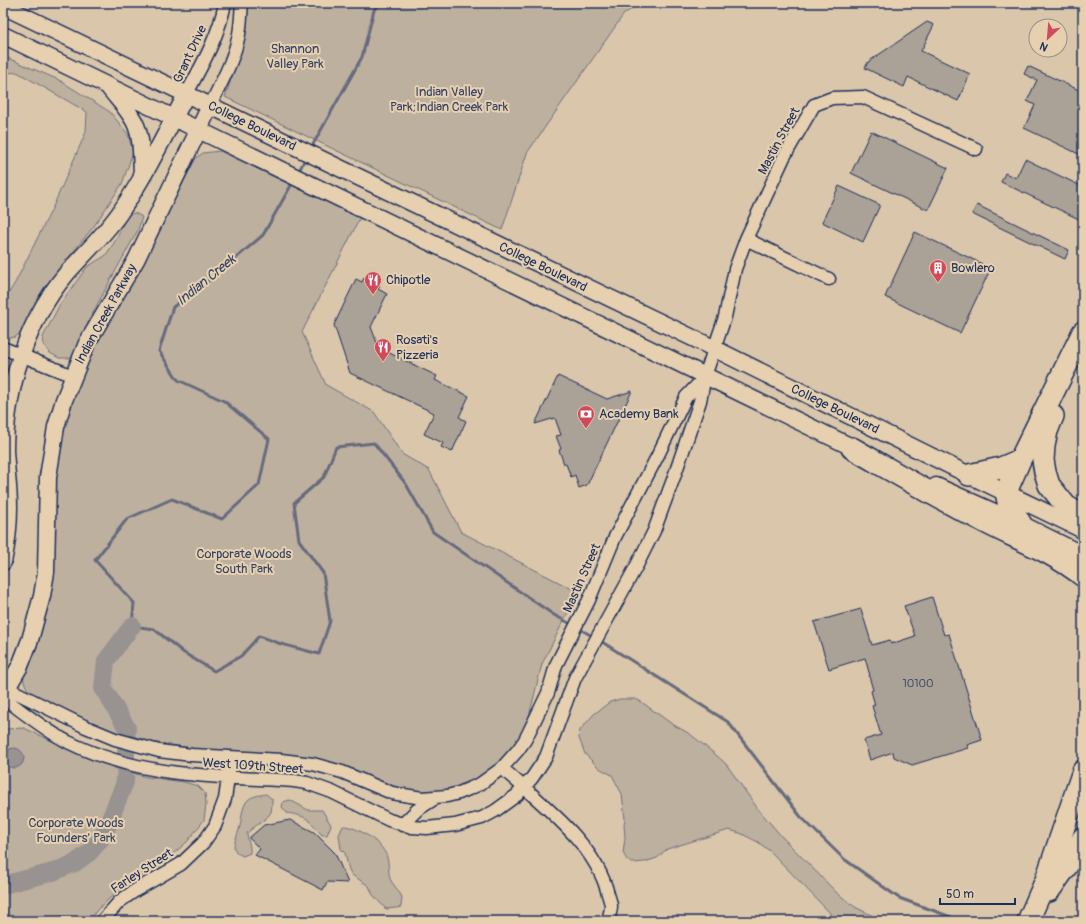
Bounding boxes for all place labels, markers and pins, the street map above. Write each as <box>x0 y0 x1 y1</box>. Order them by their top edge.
building icon: Bowlero <box>928 258 948 283</box>
place label: Bowlero <box>951 260 995 276</box>
restaurant icon: Chipotle <box>363 270 383 295</box>
place label: Chipotle <box>386 272 431 288</box>
place label: Rosati's Pizzeria <box>396 332 438 363</box>
restaurant icon: Rosati's Pizzeria <box>373 337 393 362</box>
bank icon: Academy Bank <box>576 404 596 429</box>
place label: Academy Bank <box>599 406 679 422</box>

